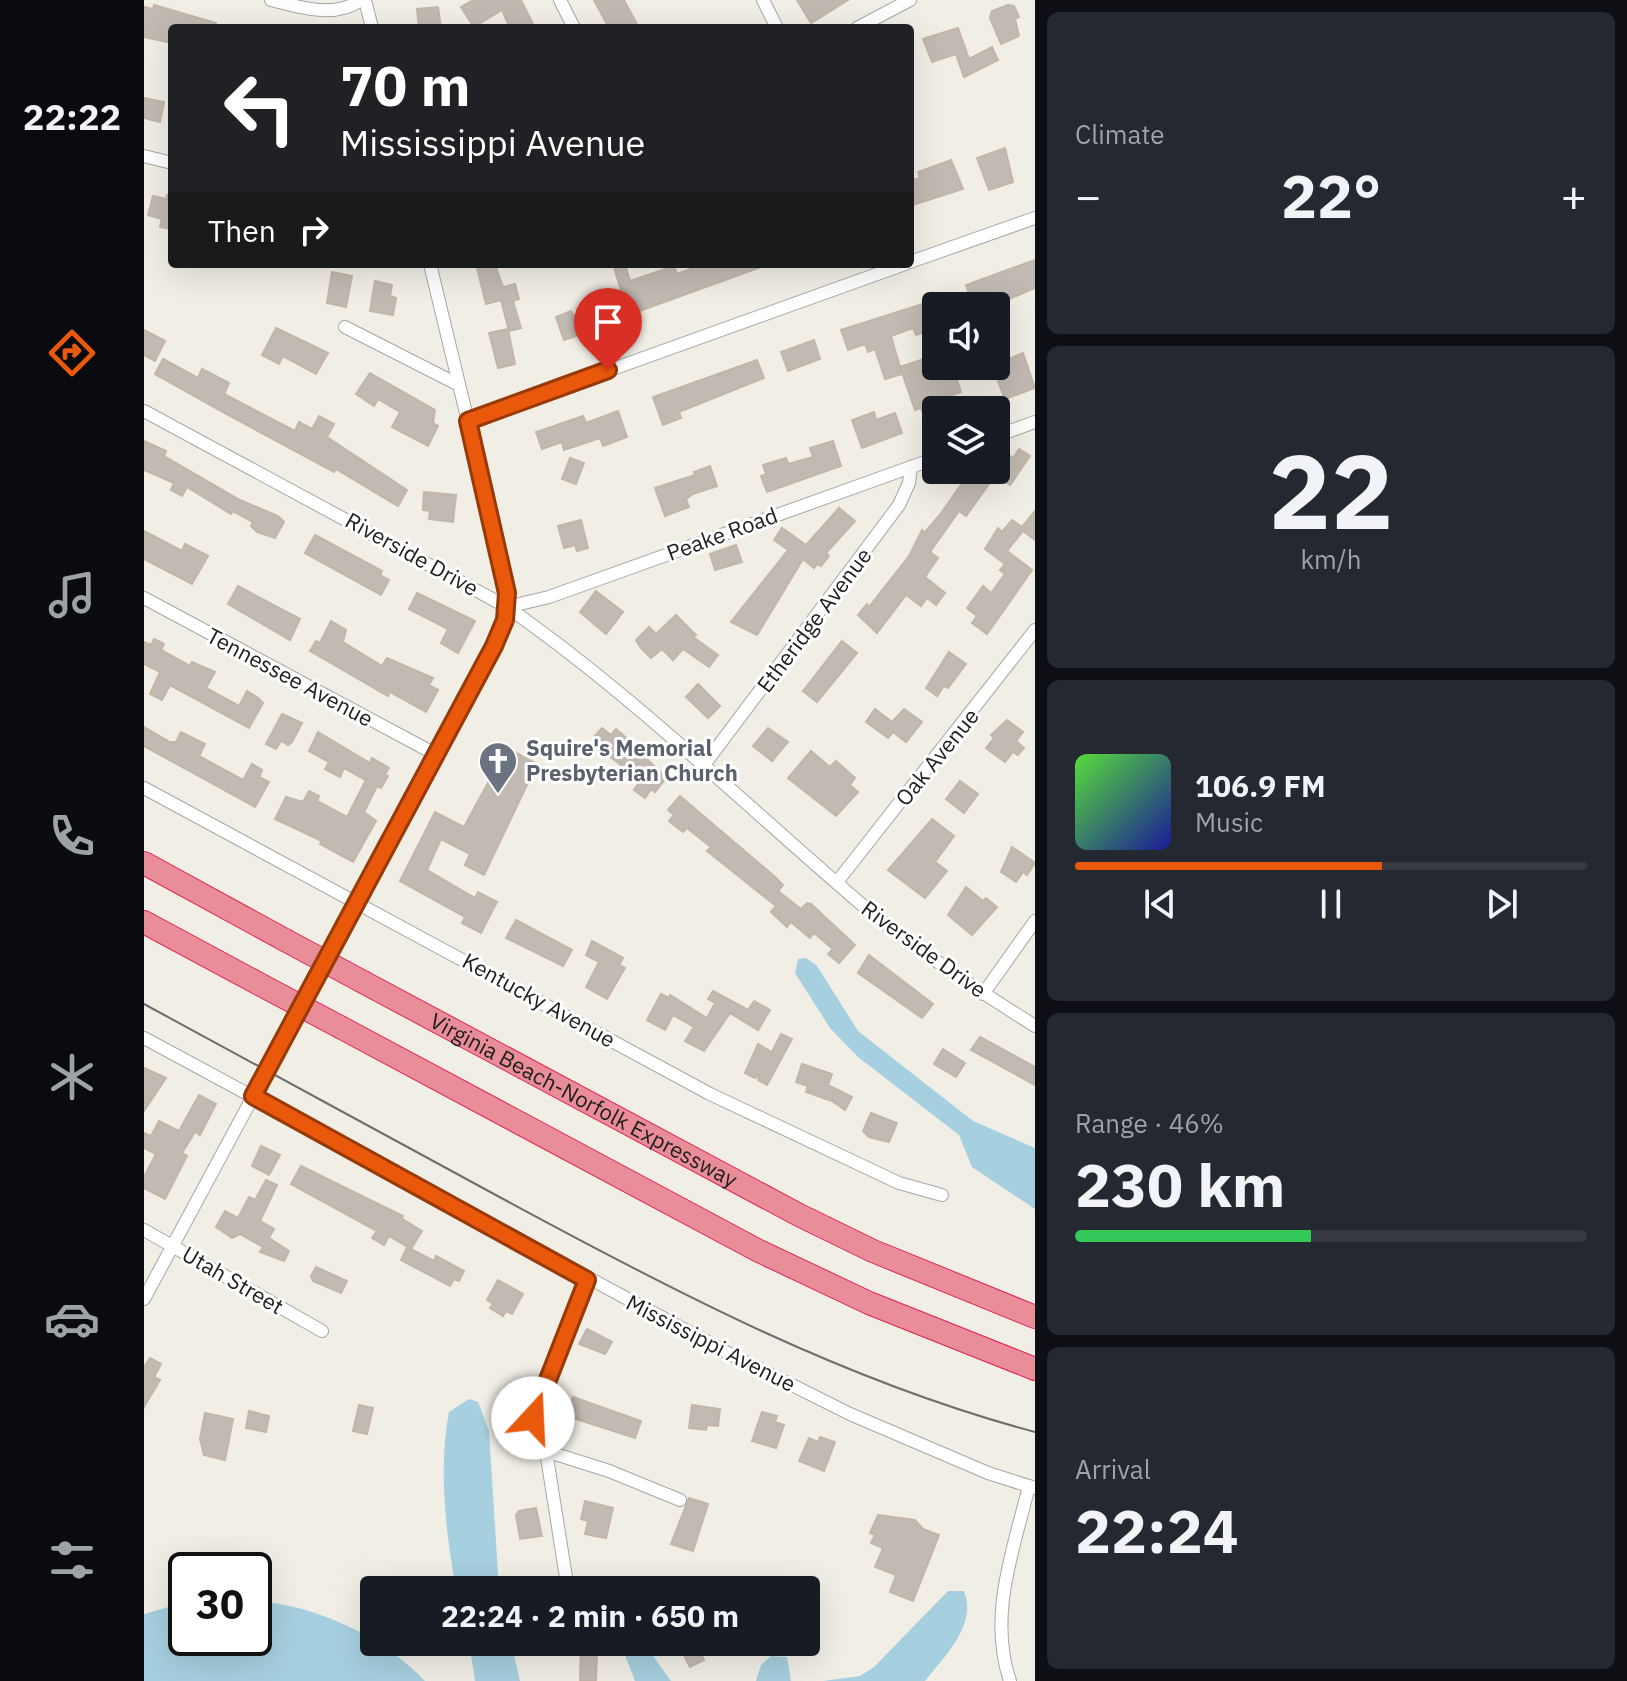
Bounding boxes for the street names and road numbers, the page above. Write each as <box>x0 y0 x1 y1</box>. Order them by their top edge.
street label: Peake Road <box>662 500 781 567</box>
street label: Riverside Drive <box>341 505 484 602</box>
street label: Etheridge Avenue <box>750 542 877 698</box>
street label: Tennessee Avenue <box>202 620 378 733</box>
street label: Oak Avenue <box>888 702 985 811</box>
street label: Riverside Drive <box>856 893 993 1004</box>
street label: Kentucky Avenue <box>458 946 621 1054</box>
street label: Virginia Beach-Norfolk Expressway <box>425 1005 743 1194</box>
street label: Utah Street <box>177 1239 289 1320</box>
street label: Mississippi Avenue <box>621 1287 801 1398</box>

